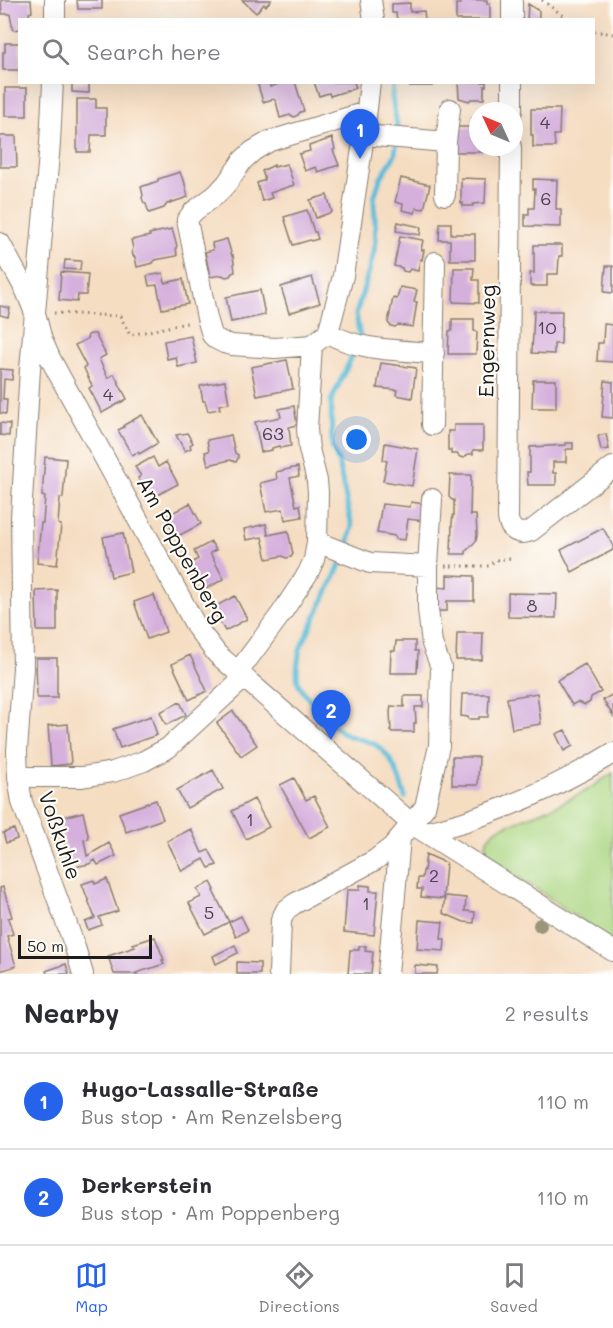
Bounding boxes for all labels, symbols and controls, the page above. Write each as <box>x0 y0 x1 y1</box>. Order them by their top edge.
search box <box>18 18 595 84</box>
icon: search <box>39 35 72 68</box>
text: Search here <box>87 37 221 66</box>
north arrow <box>469 102 523 156</box>
pin: 1 <box>340 110 380 159</box>
house number: 4 <box>540 110 551 134</box>
house number: 6 <box>541 186 551 210</box>
street label: Engernweg <box>472 285 500 397</box>
house number: 10 <box>537 315 557 339</box>
house number: 4 <box>103 382 114 406</box>
house number: 63 <box>262 421 284 445</box>
your location <box>342 425 371 454</box>
street label: Am Poppenberg <box>132 471 234 627</box>
house number: 8 <box>527 593 538 617</box>
pin: 2 <box>312 690 350 740</box>
street label: Voßkuhle <box>33 787 89 883</box>
house number: 1 <box>246 807 254 831</box>
house number: 2 <box>429 863 439 887</box>
house number: 1 <box>362 891 370 915</box>
house number: 5 <box>204 900 214 924</box>
scale bar <box>18 932 152 960</box>
text: 50 m <box>27 935 64 956</box>
text: Nearby <box>24 996 119 1030</box>
text: 2 results <box>505 1000 589 1026</box>
text: Hugo-Lassalle-Straße <box>81 1074 319 1103</box>
text: 1 <box>39 1088 48 1114</box>
text: 110 m <box>536 1088 589 1114</box>
text: Bus stop · Am Renzelsberg <box>81 1103 342 1129</box>
text: Derkerstein <box>81 1170 212 1199</box>
text: 2 <box>38 1184 49 1210</box>
text: 110 m <box>536 1184 589 1210</box>
text: Bus stop · Am Poppenberg <box>81 1199 340 1225</box>
tab: Map <box>75 1259 108 1316</box>
tab: Directions <box>259 1259 340 1316</box>
tab: Saved <box>490 1259 538 1316</box>

